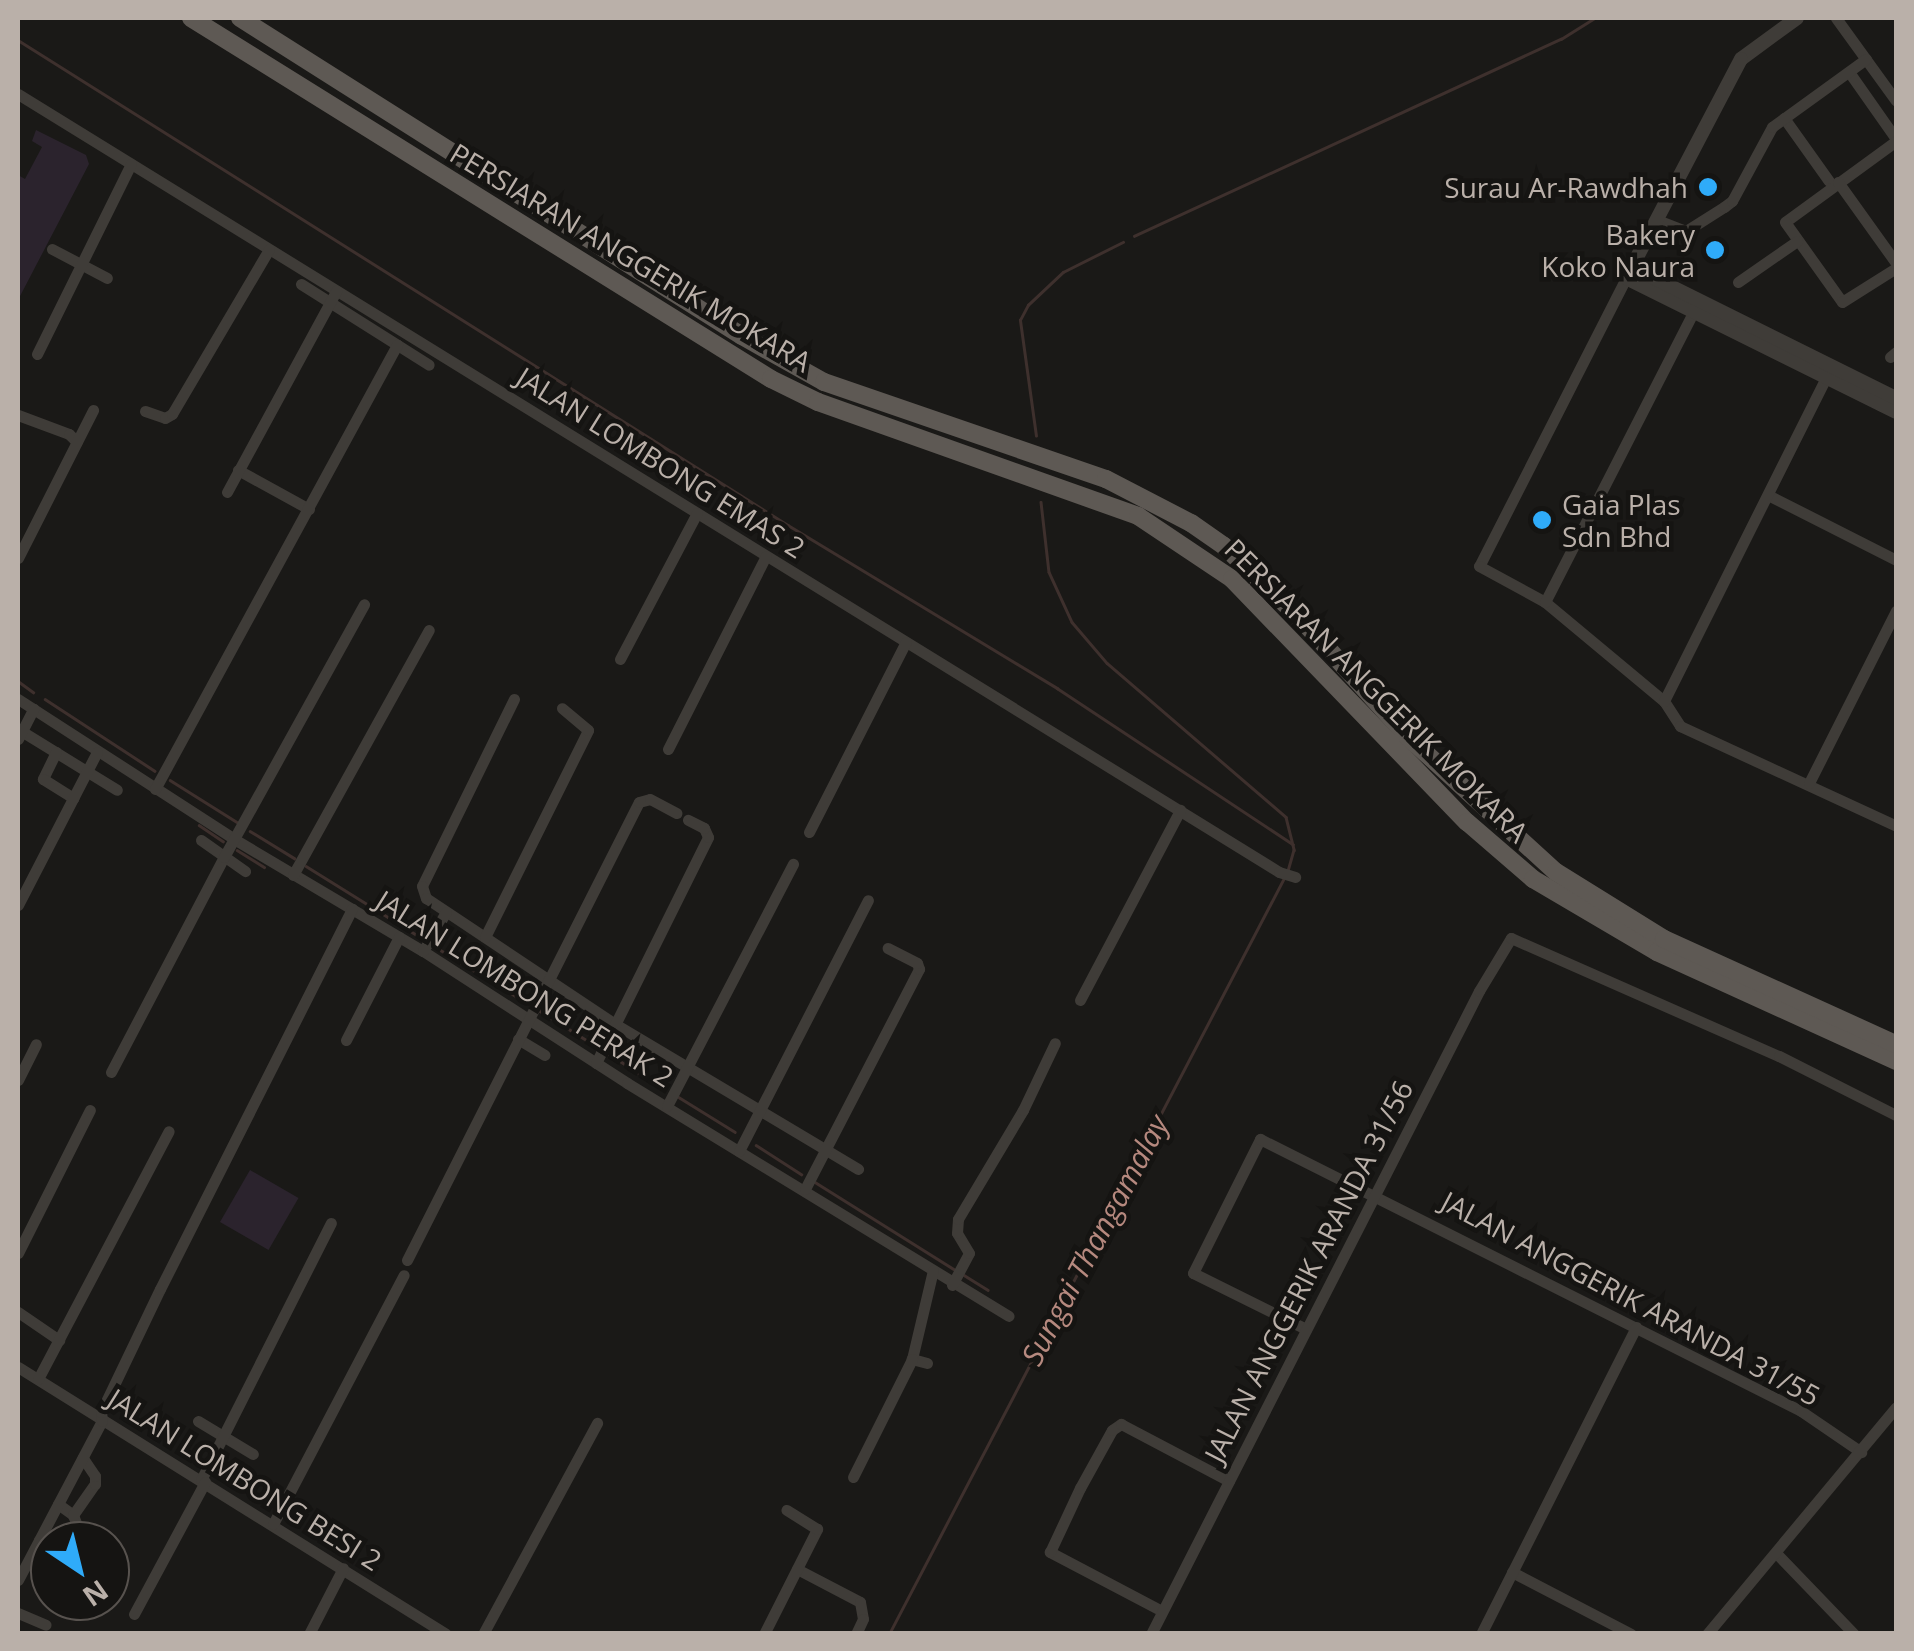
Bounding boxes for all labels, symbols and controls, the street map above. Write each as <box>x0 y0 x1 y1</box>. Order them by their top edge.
street label: PERSIARAN ANGGERIK MOKARA <box>444 136 818 378</box>
place label: Surau Ar-Rawdhah <box>1444 170 1688 204</box>
marker: Surau Ar-Rawdhah <box>1697 176 1719 198</box>
place label: Bakery Koko Naura <box>1541 217 1695 283</box>
marker: Bakery Koko Naura <box>1704 239 1726 261</box>
street label: JALAN LOMBONG EMAS 2 <box>511 359 811 565</box>
place label: Gaia Plas Sdn Bhd <box>1562 487 1681 553</box>
marker: Gaia Plas Sdn Bhd <box>1531 509 1553 531</box>
street label: PERSIARAN ANGGERIK MOKARA <box>1218 531 1536 849</box>
street label: JALAN LOMBONG PERAK 2 <box>370 883 680 1093</box>
street label: JALAN ANGGERIK ARANDA 31/56 <box>1197 1075 1419 1467</box>
water label: Sungai Thangamalay <box>1014 1109 1176 1371</box>
street label: JALAN ANGGERIK ARANDA 31/55 <box>1436 1184 1826 1412</box>
street label: JALAN LOMBONG BESI 2 <box>102 1381 388 1577</box>
north arrow <box>30 1521 130 1621</box>
text: N <box>76 1572 116 1616</box>

